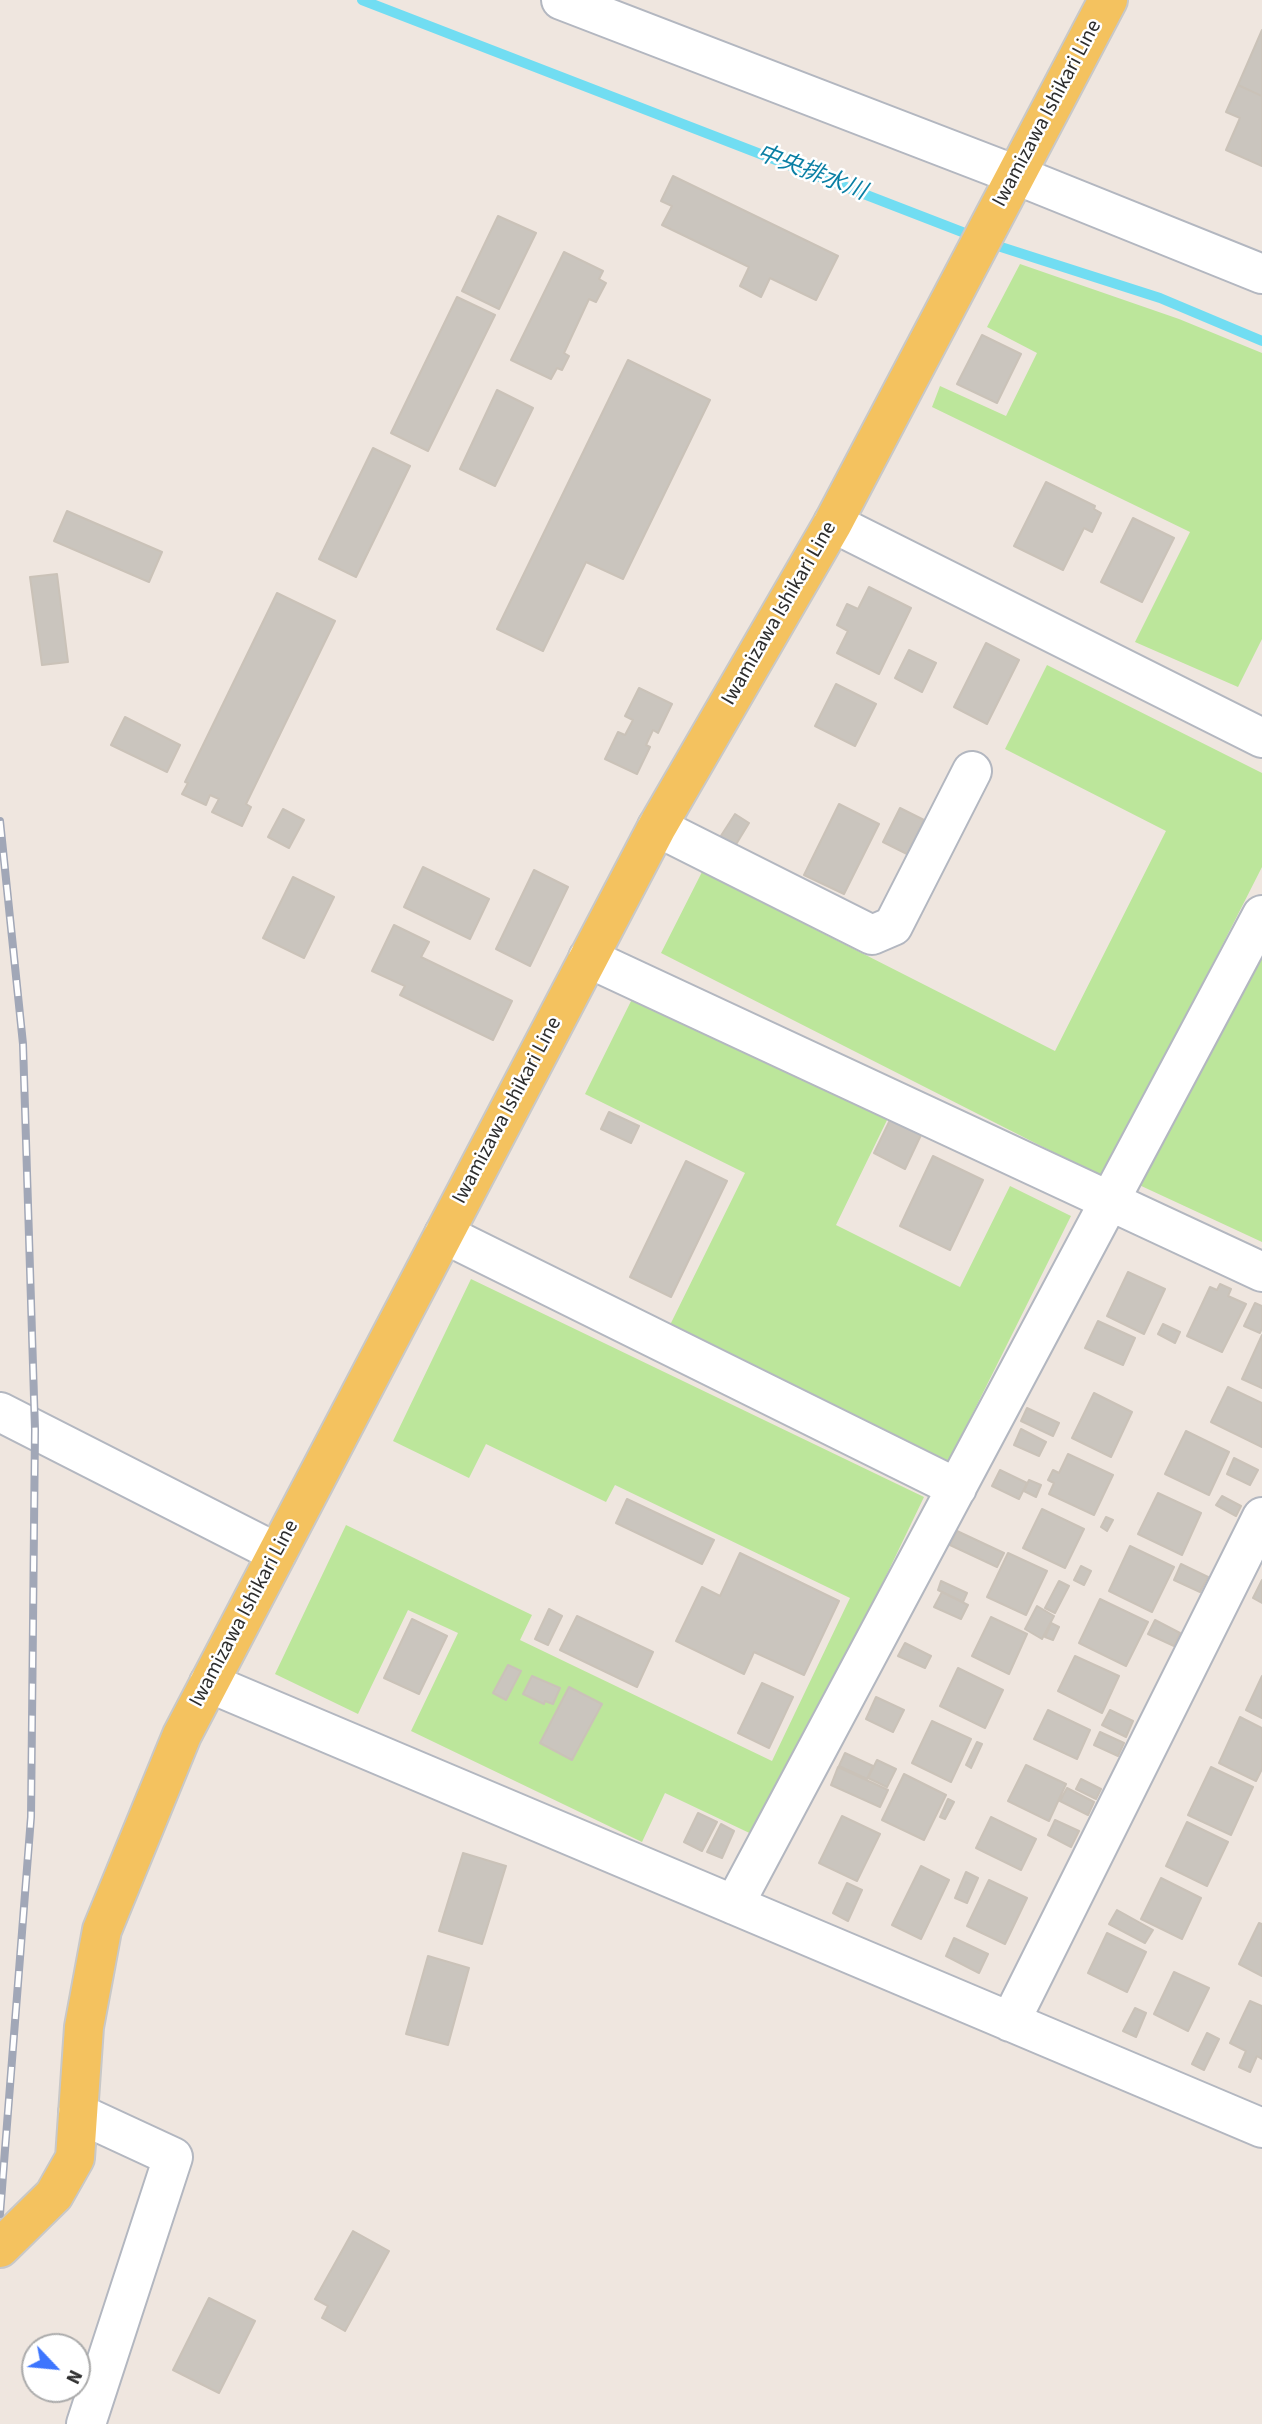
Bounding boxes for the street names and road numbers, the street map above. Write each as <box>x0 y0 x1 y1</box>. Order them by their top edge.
street label: Iwamizawa Ishikari Line <box>988 16 1108 212</box>
street label: Iwamizawa Ishikari Line <box>717 518 843 710</box>
street label: Iwamizawa Ishikari Line <box>448 1013 568 1209</box>
street label: Iwamizawa Ishikari Line <box>185 1516 305 1712</box>

